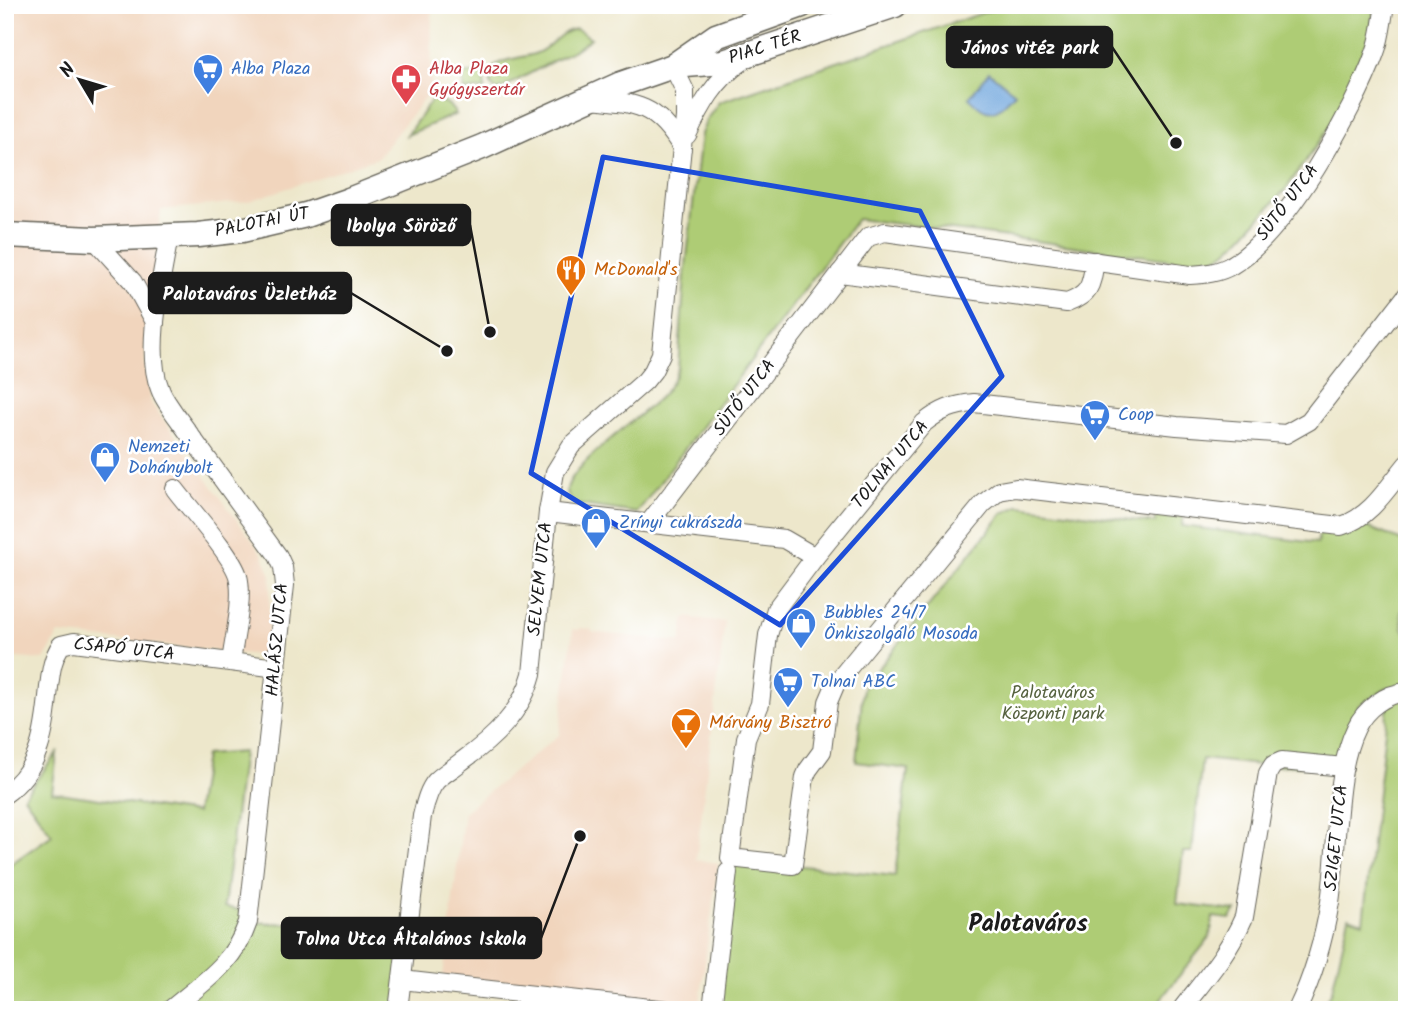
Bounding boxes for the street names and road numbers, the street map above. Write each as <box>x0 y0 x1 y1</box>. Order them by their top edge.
street label: PIAC TÉR <box>725 23 805 73</box>
street label: SÜTŐ UTCA <box>1249 158 1327 248</box>
street label: PALOTAI ÚT <box>212 199 313 246</box>
street label: SÜTŐ UTCA <box>706 353 784 443</box>
street label: TOLNAI UTCA <box>845 414 937 516</box>
street label: SELYEM UTCA <box>521 521 561 637</box>
street label: HALÁSZ UTCA <box>259 582 297 698</box>
street label: CSAPÓ UTCA <box>72 630 176 670</box>
street label: SZIGET UTCA <box>1317 783 1357 893</box>

